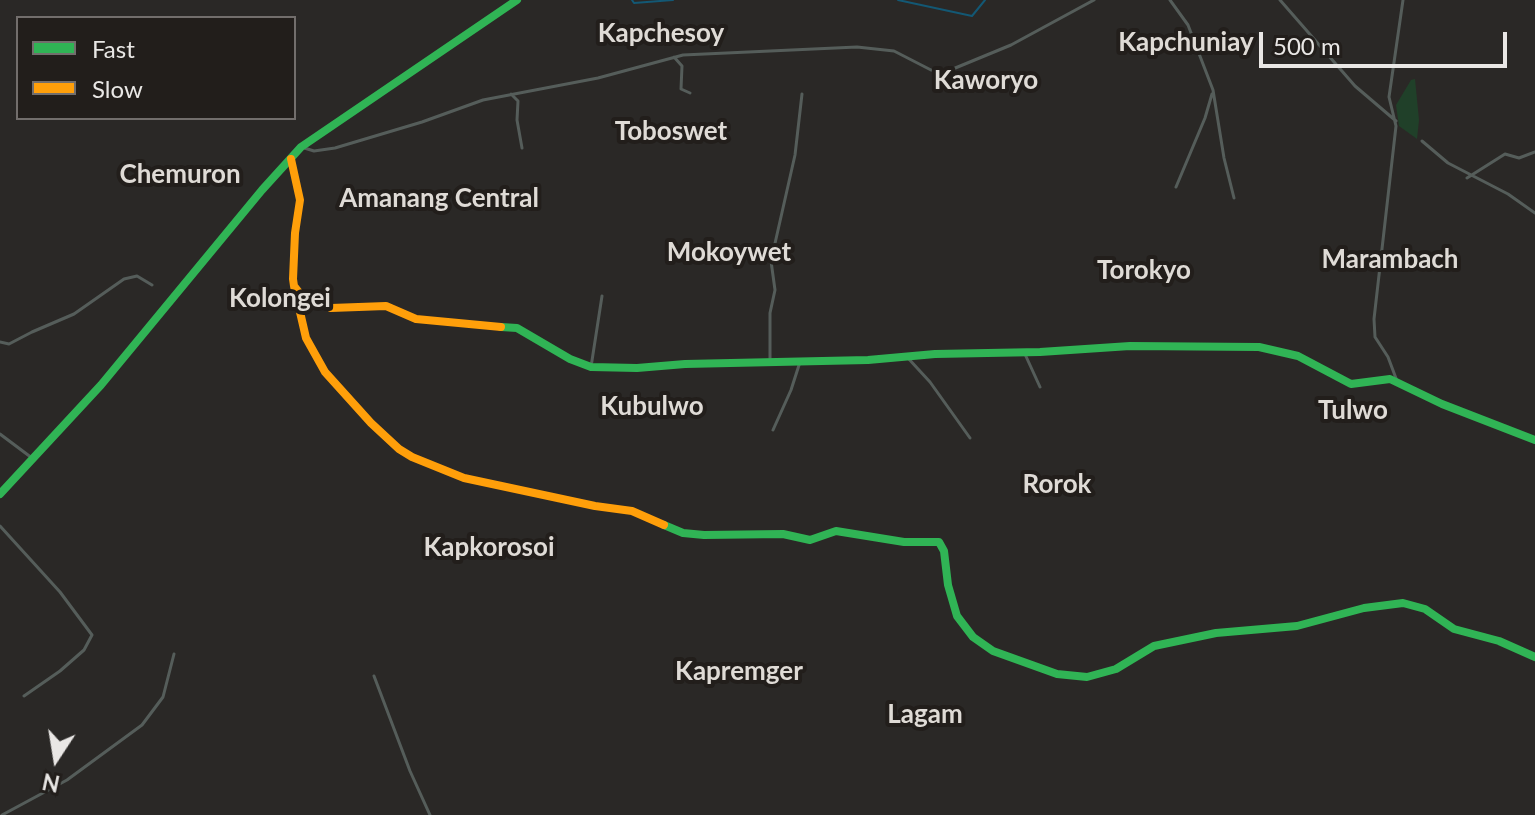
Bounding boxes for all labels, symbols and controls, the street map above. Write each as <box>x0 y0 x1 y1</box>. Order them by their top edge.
legend <box>16 16 296 120</box>
scale bar <box>1263 16 1511 66</box>
district label: Kapchesoy <box>598 18 724 50</box>
district label: Kapchuniay <box>1118 27 1254 59</box>
text: 500 m <box>1273 31 1341 60</box>
text: Fast <box>92 34 135 63</box>
district label: Kaworyo <box>934 65 1038 97</box>
text: Slow <box>92 74 143 103</box>
district label: Toboswet <box>615 116 727 148</box>
district label: Chemuron <box>119 159 241 191</box>
district label: Amanang Central <box>339 183 539 215</box>
district label: Mokoywet <box>667 237 791 269</box>
district label: Marambach <box>1321 244 1459 276</box>
district label: Torokyo <box>1097 255 1191 287</box>
district label: Kolongei <box>229 283 331 315</box>
district label: Kubulwo <box>600 391 704 423</box>
district label: Tulwo <box>1318 395 1388 427</box>
district label: Rorok <box>1023 469 1091 501</box>
district label: Kapkorosoi <box>423 532 555 564</box>
district label: Kapremger <box>675 656 803 688</box>
district label: Lagam <box>887 699 963 731</box>
north arrow <box>16 719 96 799</box>
text: N <box>40 768 62 798</box>

